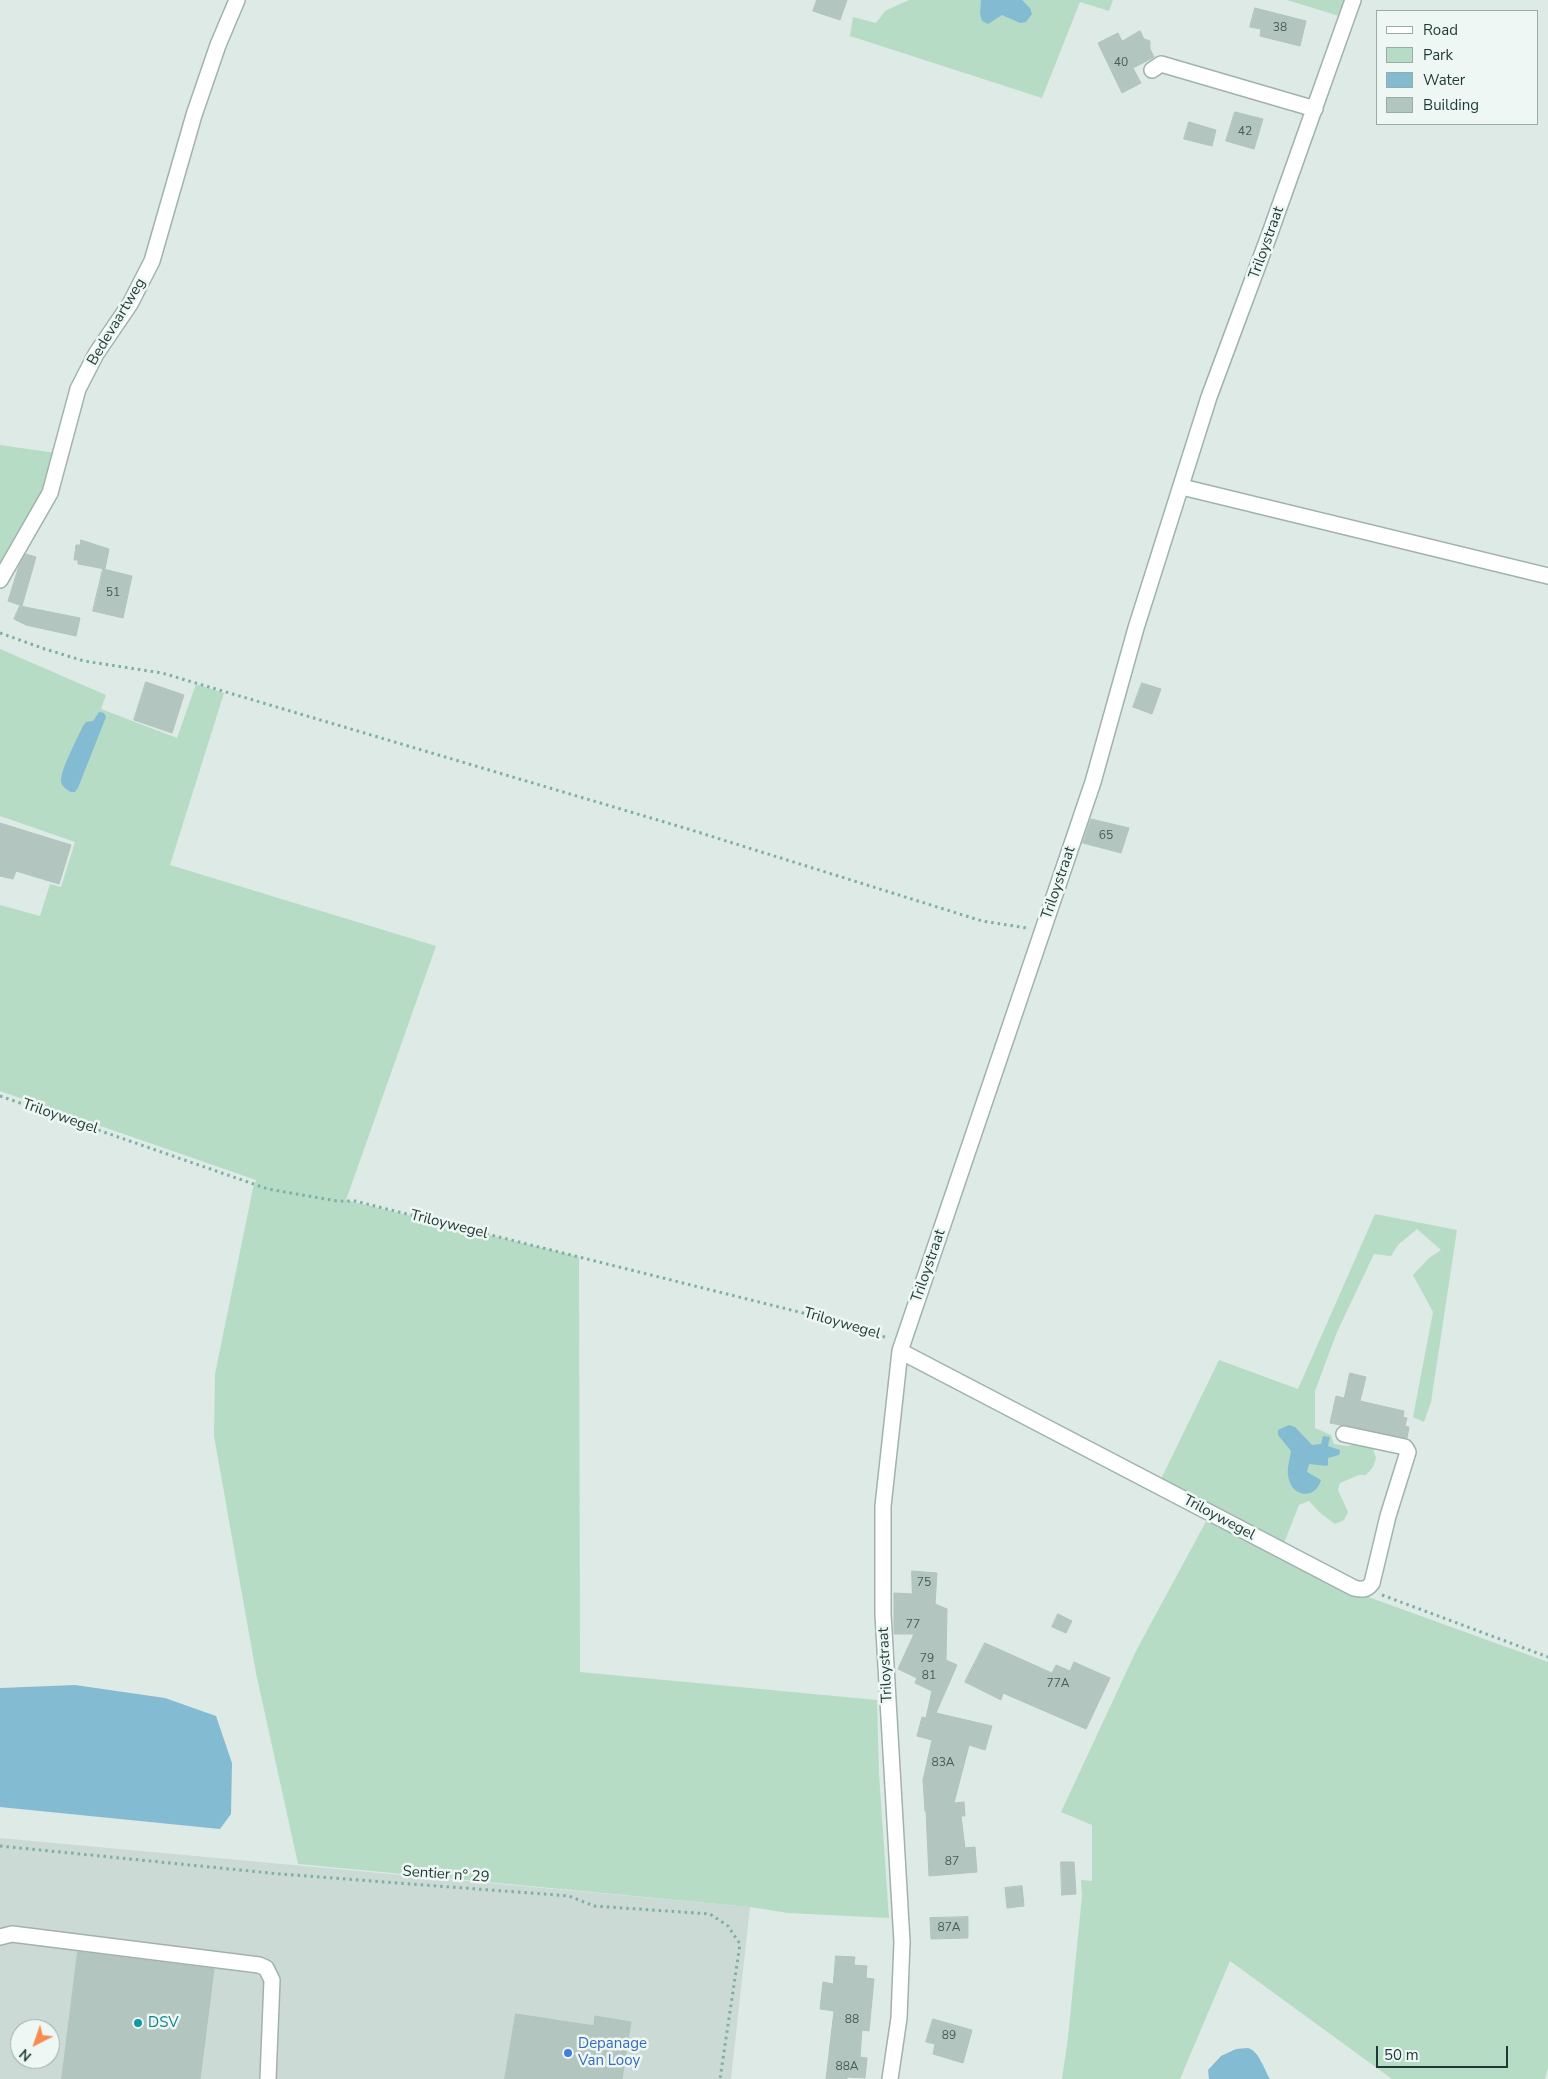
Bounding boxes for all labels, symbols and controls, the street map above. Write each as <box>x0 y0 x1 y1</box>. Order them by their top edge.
legend <box>1376 10 1538 125</box>
text: Road <box>1423 20 1458 40</box>
house number: 38 <box>1273 21 1287 35</box>
text: Park <box>1423 45 1453 65</box>
house number: 40 <box>1114 56 1128 70</box>
text: Water <box>1423 70 1465 90</box>
text: Building <box>1423 95 1479 115</box>
house number: 42 <box>1238 125 1252 139</box>
street label: Triloystraat <box>1246 204 1288 282</box>
street label: Bedevaartweg <box>84 275 150 369</box>
house number: 51 <box>106 586 120 600</box>
house number: 65 <box>1099 829 1113 843</box>
street label: Triloystraat <box>1038 844 1080 922</box>
street label: Triloywegel <box>20 1096 100 1138</box>
street label: Triloywegel <box>408 1207 490 1243</box>
street label: Triloystraat <box>908 1227 950 1305</box>
street label: Triloywegel <box>802 1304 882 1344</box>
street label: Triloywegel <box>1180 1492 1258 1544</box>
house number: 75 <box>917 1576 931 1590</box>
house number: 77 <box>906 1618 920 1632</box>
street label: Triloystraat <box>875 1627 897 1703</box>
house number: 79 <box>920 1652 934 1666</box>
house number: 81 <box>922 1669 936 1683</box>
house number: 77A <box>1046 1677 1070 1691</box>
house number: 83A <box>931 1756 955 1770</box>
house number: 87 <box>945 1855 959 1869</box>
street label: Sentier n° 29 <box>402 1863 490 1887</box>
house number: 87A <box>937 1921 961 1935</box>
house number: 88 <box>845 2013 859 2027</box>
place label: DSV <box>148 2014 179 2032</box>
marker: DSV <box>132 2017 144 2029</box>
north arrow <box>10 2019 60 2069</box>
house number: 89 <box>942 2029 956 2043</box>
place label: Depanage Van Looy <box>578 2035 647 2070</box>
scale bar <box>1378 2036 1510 2068</box>
text: N <box>15 2044 36 2066</box>
text: 50 m <box>1384 2045 1419 2065</box>
marker: Depanage Van Looy <box>562 2047 574 2059</box>
house number: 88A <box>835 2060 859 2074</box>

